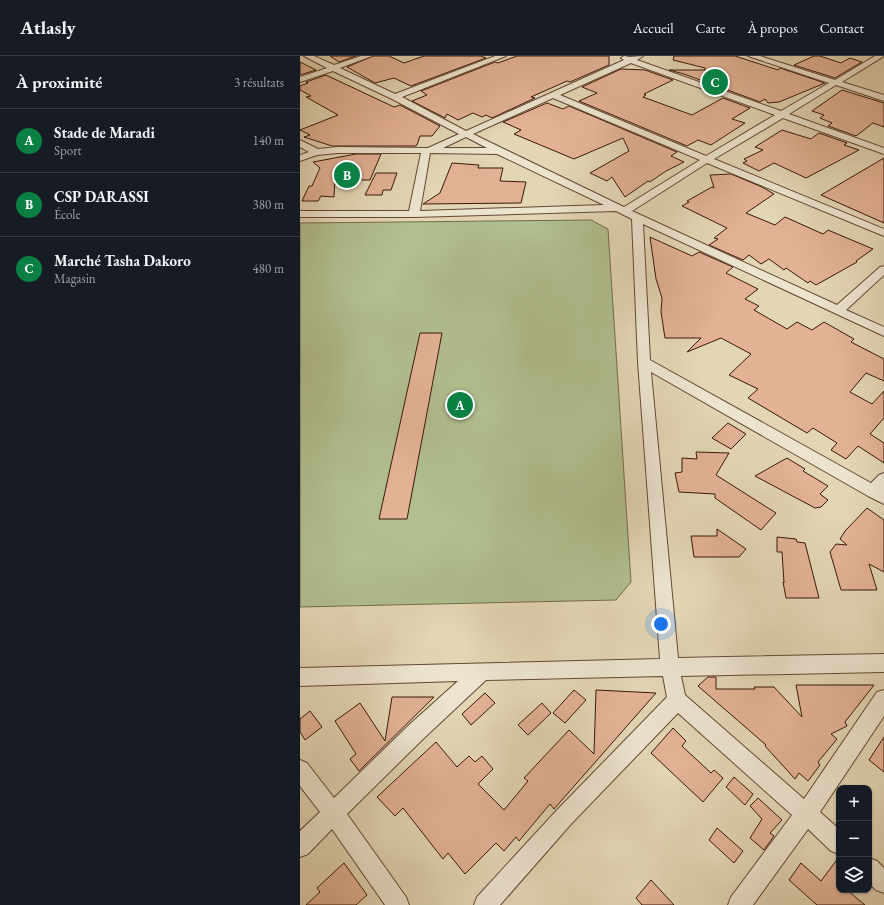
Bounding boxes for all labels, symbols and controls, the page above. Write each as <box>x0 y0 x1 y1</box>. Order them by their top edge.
text: Atlasly <box>20 15 76 40</box>
text: Accueil <box>633 19 674 37</box>
text: Carte <box>696 19 726 37</box>
text: À propos <box>748 19 798 37</box>
text: Contact <box>820 19 864 37</box>
pin: C <box>702 67 728 97</box>
text: À proximité <box>16 71 102 93</box>
text: 3 résultats <box>234 74 284 91</box>
text: Stade de Maradi <box>54 123 155 142</box>
text: A <box>24 132 34 149</box>
text: 140 m <box>253 132 284 149</box>
text: Sport <box>54 142 82 159</box>
pin: B <box>334 160 360 190</box>
text: CSP DARASSI <box>54 187 149 206</box>
text: B <box>25 196 33 213</box>
text: 380 m <box>253 196 284 213</box>
text: École <box>54 206 80 223</box>
text: Marché Tasha Dakoro <box>54 251 191 270</box>
text: C <box>24 260 34 277</box>
text: 480 m <box>253 260 284 277</box>
text: Magasin <box>54 270 96 287</box>
pin: A <box>447 390 473 420</box>
your location <box>651 614 671 634</box>
map controls <box>836 785 872 893</box>
button: + <box>836 785 872 821</box>
button: − <box>836 821 872 857</box>
button: layers <box>836 857 872 893</box>

